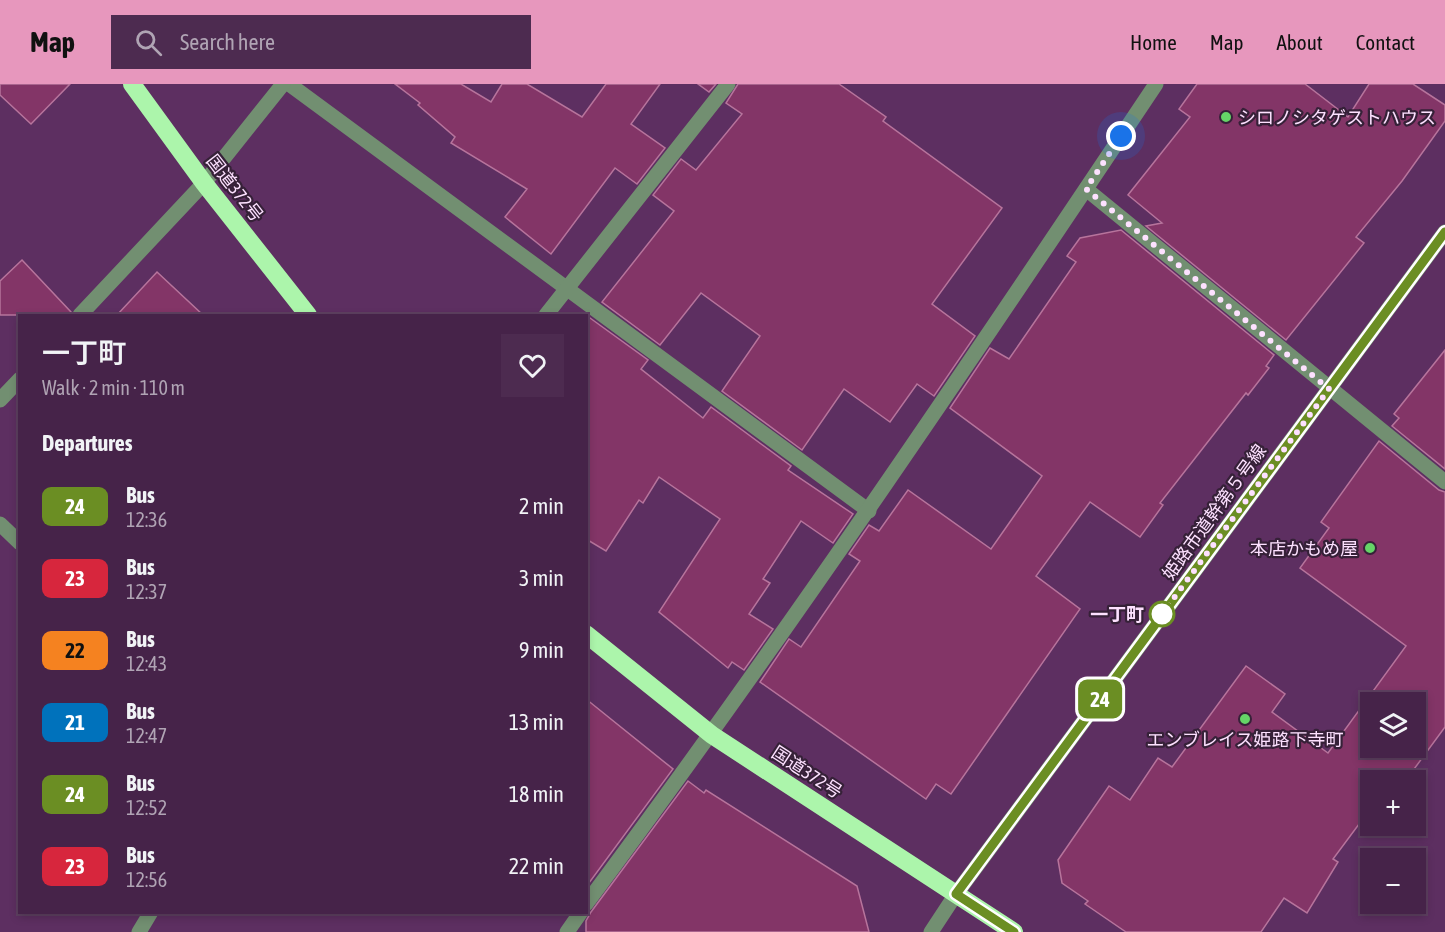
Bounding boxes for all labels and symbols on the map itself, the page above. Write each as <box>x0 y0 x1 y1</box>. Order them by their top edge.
place label: シロノシタゲストハウス <box>1238 107 1436 128</box>
marker: シロノシタゲストハウス <box>1219 110 1233 124</box>
your location <box>1106 121 1136 151</box>
street label: 国道372号 <box>202 150 268 226</box>
street label: 姫路市道幹第５号線 <box>1158 440 1270 584</box>
place label: 本店かもめ屋 <box>1250 538 1358 559</box>
marker: 本店かもめ屋 <box>1363 541 1377 555</box>
marker: 一丁町 <box>1149 601 1175 627</box>
place label: 一丁町 <box>1090 604 1144 625</box>
line badge: 24 <box>1073 680 1127 718</box>
marker: エンブレイス姫路下寺町 <box>1238 712 1252 726</box>
place label: エンブレイス姫路下寺町 <box>1147 729 1343 750</box>
street label: 国道372号 <box>768 742 846 802</box>

